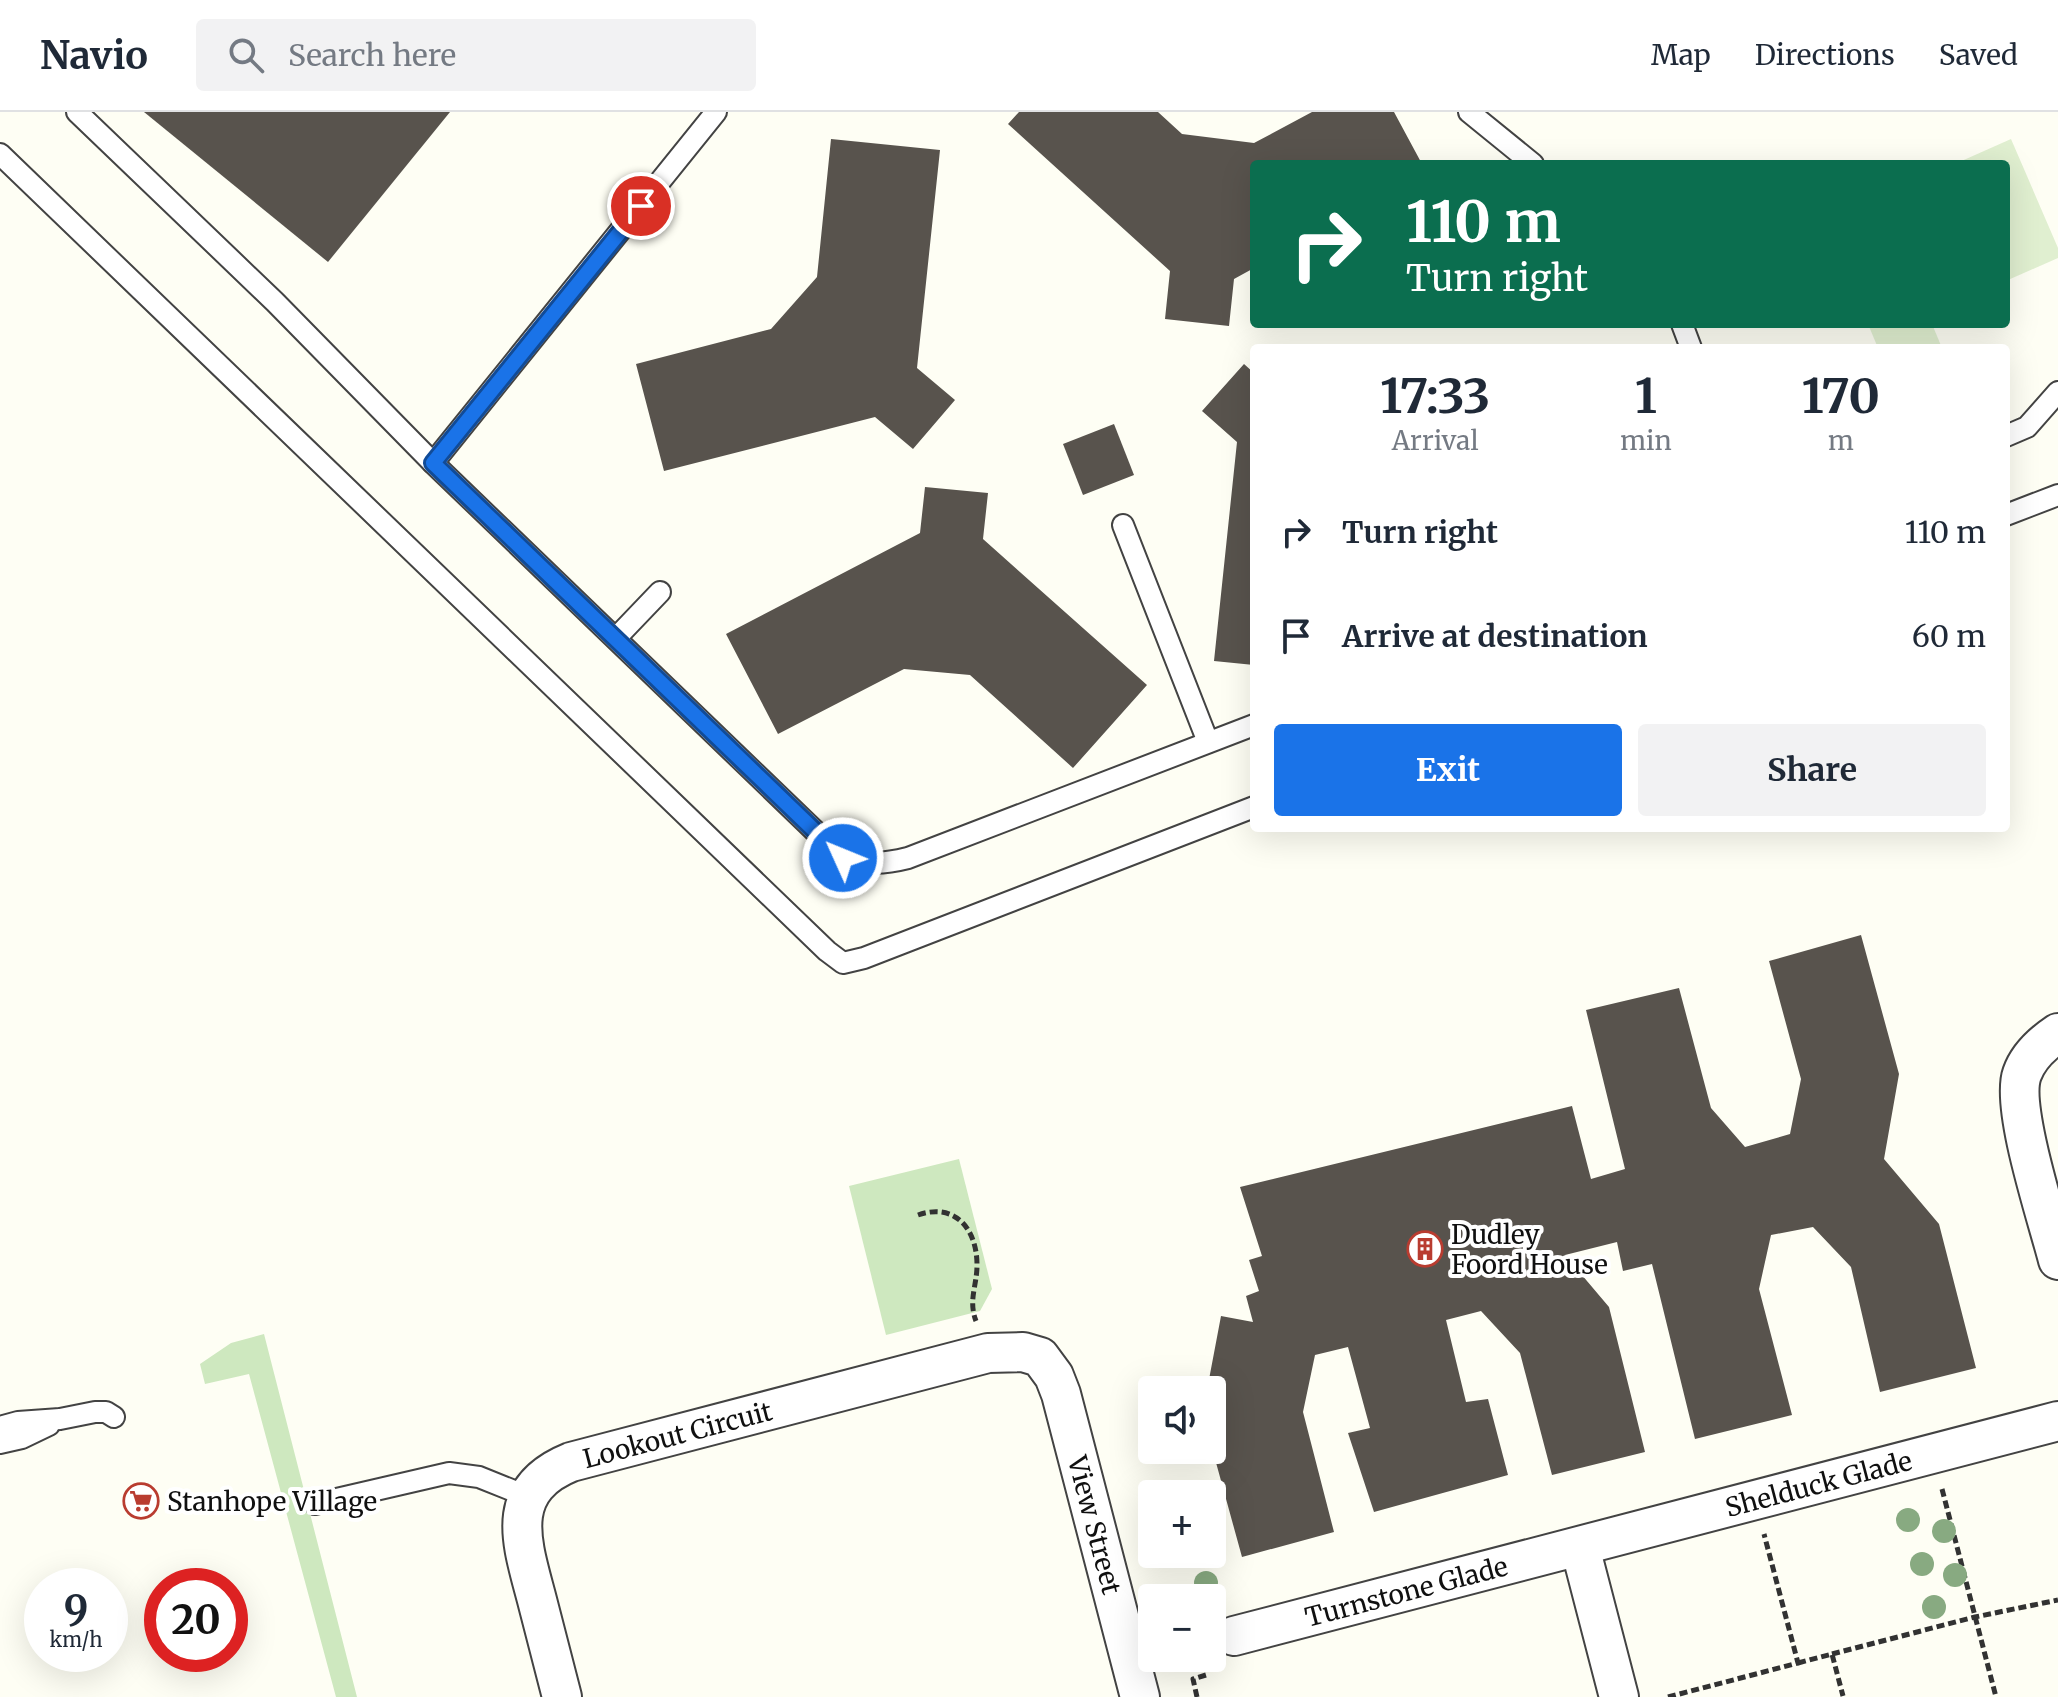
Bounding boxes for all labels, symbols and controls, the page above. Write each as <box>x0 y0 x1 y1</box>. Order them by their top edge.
search box <box>196 19 756 91</box>
text: Navio <box>40 32 148 79</box>
icon: search <box>224 33 268 77</box>
text: Search here <box>288 36 456 74</box>
text: Map <box>1651 37 1711 73</box>
text: Directions <box>1755 37 1895 73</box>
text: Saved <box>1939 37 2018 73</box>
pin <box>607 172 675 240</box>
icon: arrive <box>619 184 663 228</box>
text: 110 m <box>1406 187 1561 257</box>
icon: right <box>1274 192 1378 296</box>
text: Turn right <box>1406 256 1588 301</box>
text: 17:33 <box>1380 366 1490 426</box>
text: 1 <box>1635 366 1657 426</box>
text: 170 <box>1802 366 1880 426</box>
text: Arrival <box>1392 424 1478 457</box>
text: min <box>1620 424 1672 457</box>
text: m <box>1828 424 1854 457</box>
icon: right <box>1274 510 1318 554</box>
text: Turn right <box>1342 513 1498 551</box>
text: 110 m <box>1905 513 1986 551</box>
icon: arrive <box>1274 614 1318 658</box>
text: Arrive at destination <box>1342 617 1648 655</box>
text: 60 m <box>1912 617 1986 655</box>
button: Exit <box>1274 724 1622 816</box>
button: Share <box>1638 724 1986 816</box>
position arrow <box>801 816 885 900</box>
place label: Dudley Foord House <box>1451 1218 1608 1281</box>
building icon: Dudley Foord House <box>1406 1230 1444 1268</box>
map controls <box>1138 1376 1226 1672</box>
button: sound <box>1138 1376 1226 1464</box>
street label: Lookout Circuit <box>579 1394 775 1475</box>
street label: Shelduck Glade <box>1722 1443 1915 1524</box>
street label: View Street <box>1061 1451 1129 1598</box>
button: + <box>1138 1480 1226 1568</box>
supermarket icon: Stanhope Village <box>122 1482 160 1520</box>
place label: Stanhope Village <box>167 1485 377 1518</box>
street label: Turnstone Glade <box>1301 1549 1511 1633</box>
speed limit sign: 20 <box>144 1568 248 1672</box>
button: − <box>1138 1584 1226 1672</box>
text: 9 <box>64 1585 88 1635</box>
text: km/h <box>50 1627 102 1652</box>

